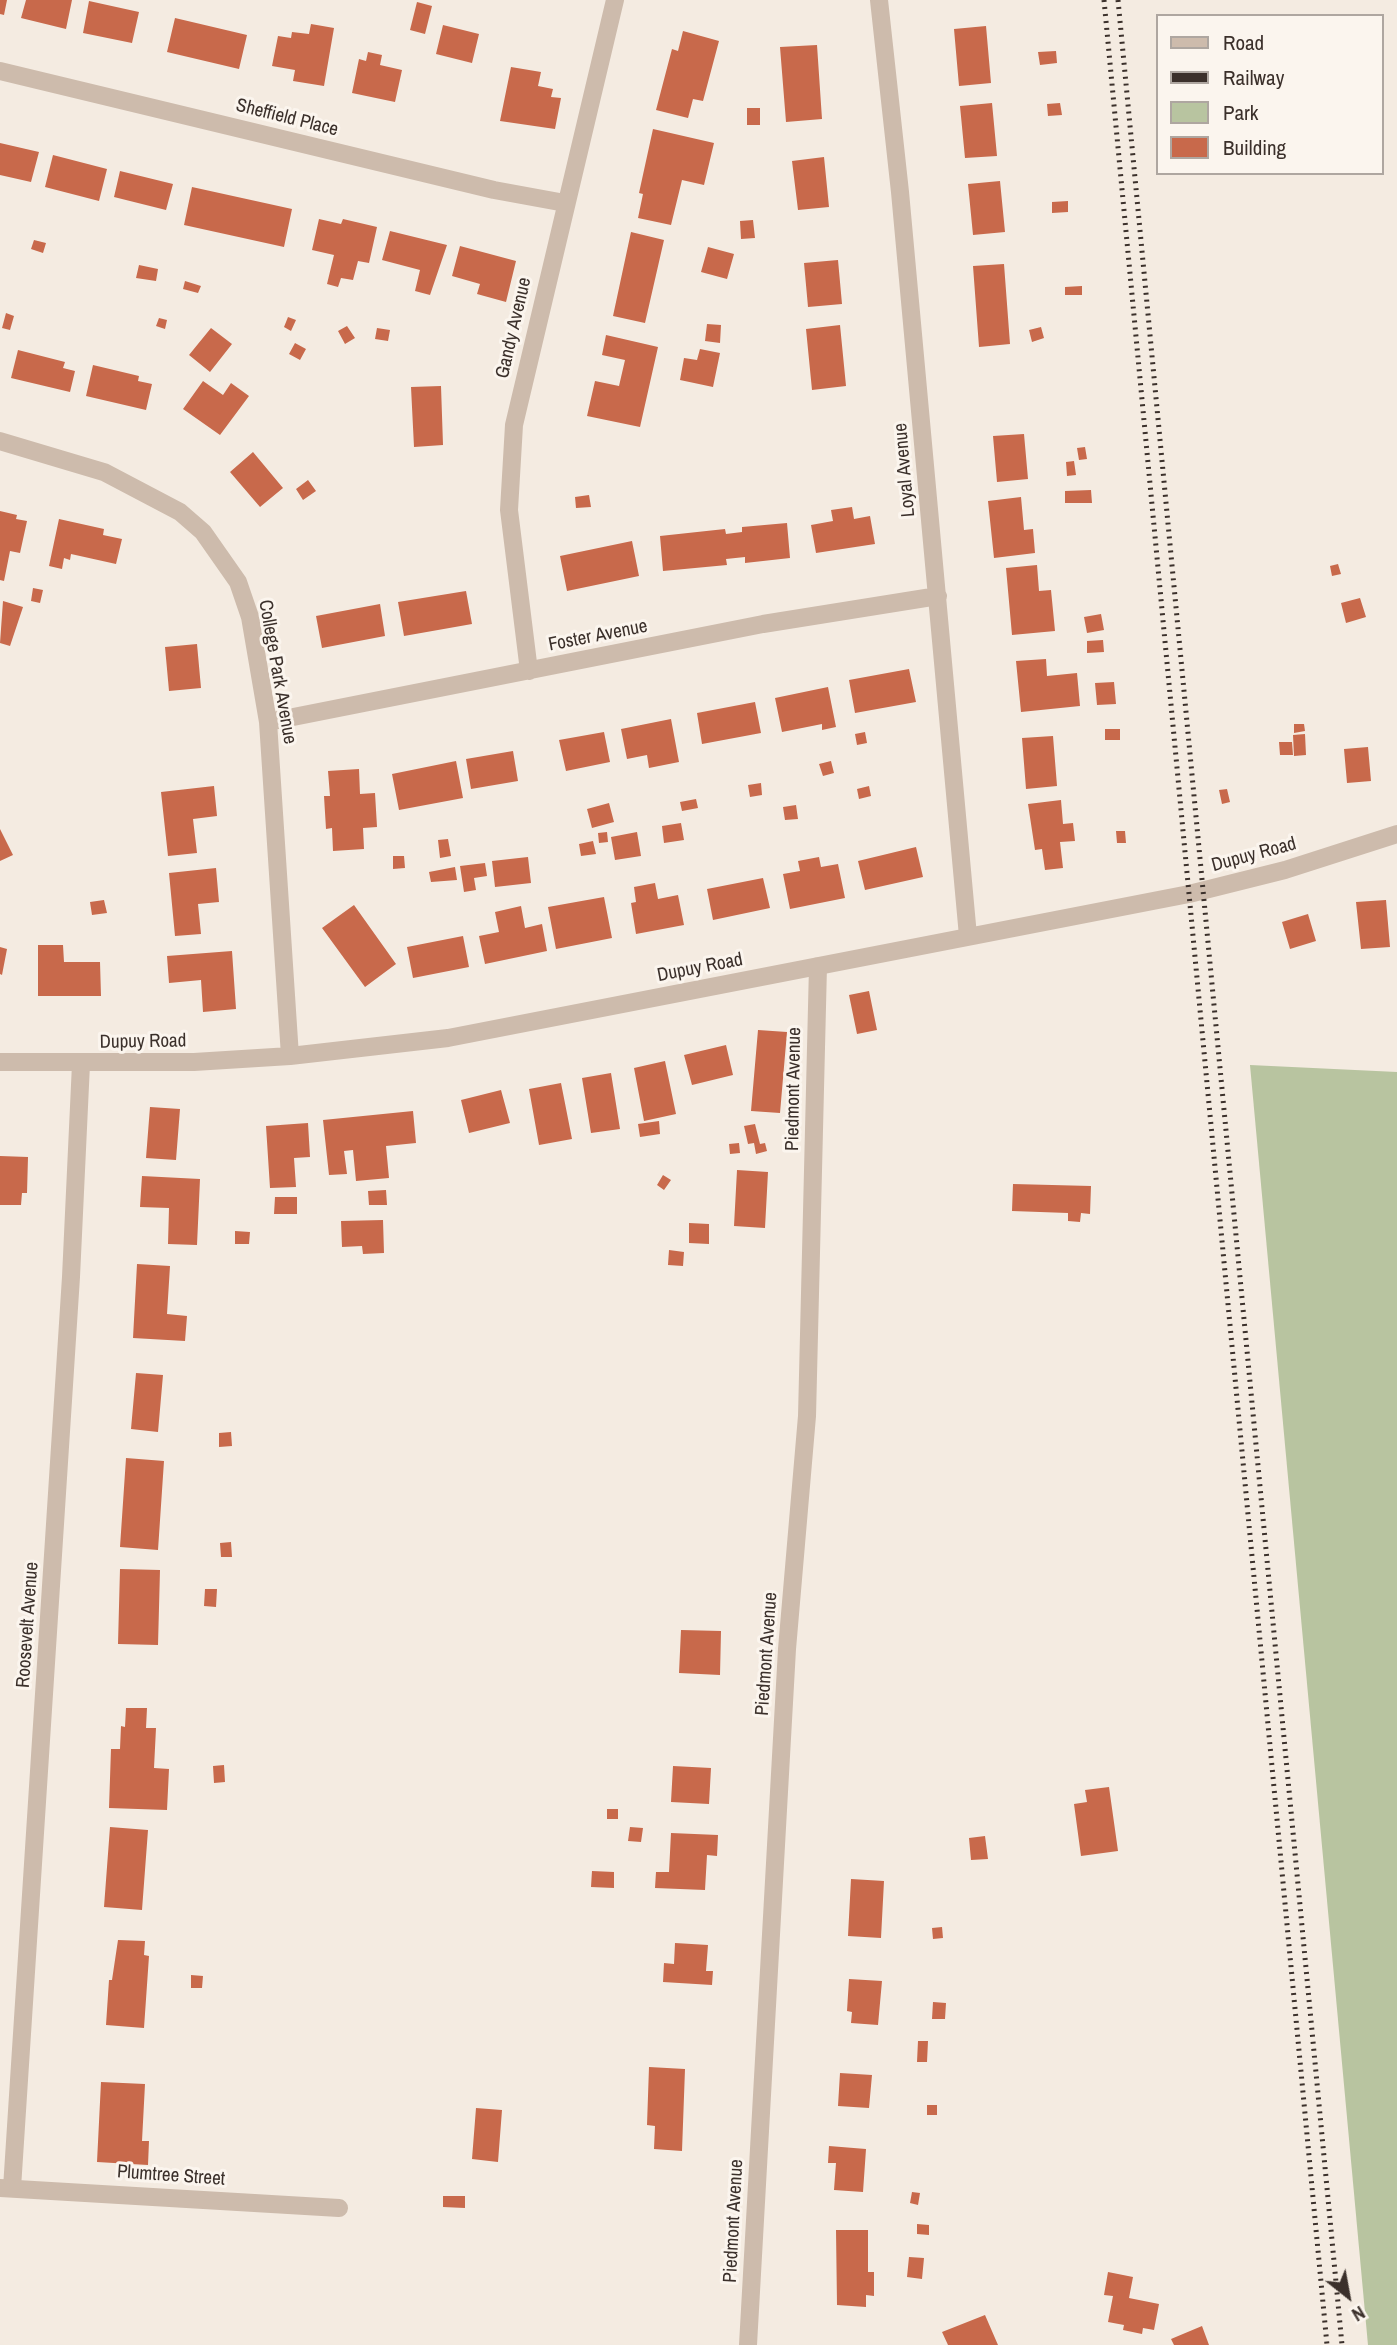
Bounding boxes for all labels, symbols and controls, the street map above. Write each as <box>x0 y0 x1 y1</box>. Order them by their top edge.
legend <box>1156 14 1383 175</box>
text: Road <box>1223 28 1264 57</box>
text: Railway <box>1223 63 1284 92</box>
street label: Sheffield Place <box>234 94 340 142</box>
text: Park <box>1223 98 1258 127</box>
text: Building <box>1223 133 1286 162</box>
street label: Gandy Avenue <box>491 275 537 381</box>
street label: Loyal Avenue <box>890 422 920 518</box>
street label: College Park Avenue <box>253 598 301 746</box>
street label: Foster Avenue <box>547 615 649 657</box>
street label: Dupuy Road <box>1209 833 1299 877</box>
street label: Dupuy Road <box>655 949 745 987</box>
street label: Piedmont Avenue <box>782 1027 806 1151</box>
street label: Dupuy Road <box>100 1030 186 1054</box>
street label: Roosevelt Avenue <box>12 1561 44 1689</box>
street label: Piedmont Avenue <box>751 1592 783 1716</box>
street label: Piedmont Avenue <box>719 2159 749 2283</box>
street label: Plumtree Street <box>116 2161 226 2191</box>
north arrow <box>1313 2261 1383 2331</box>
text: N <box>1347 2300 1370 2328</box>

